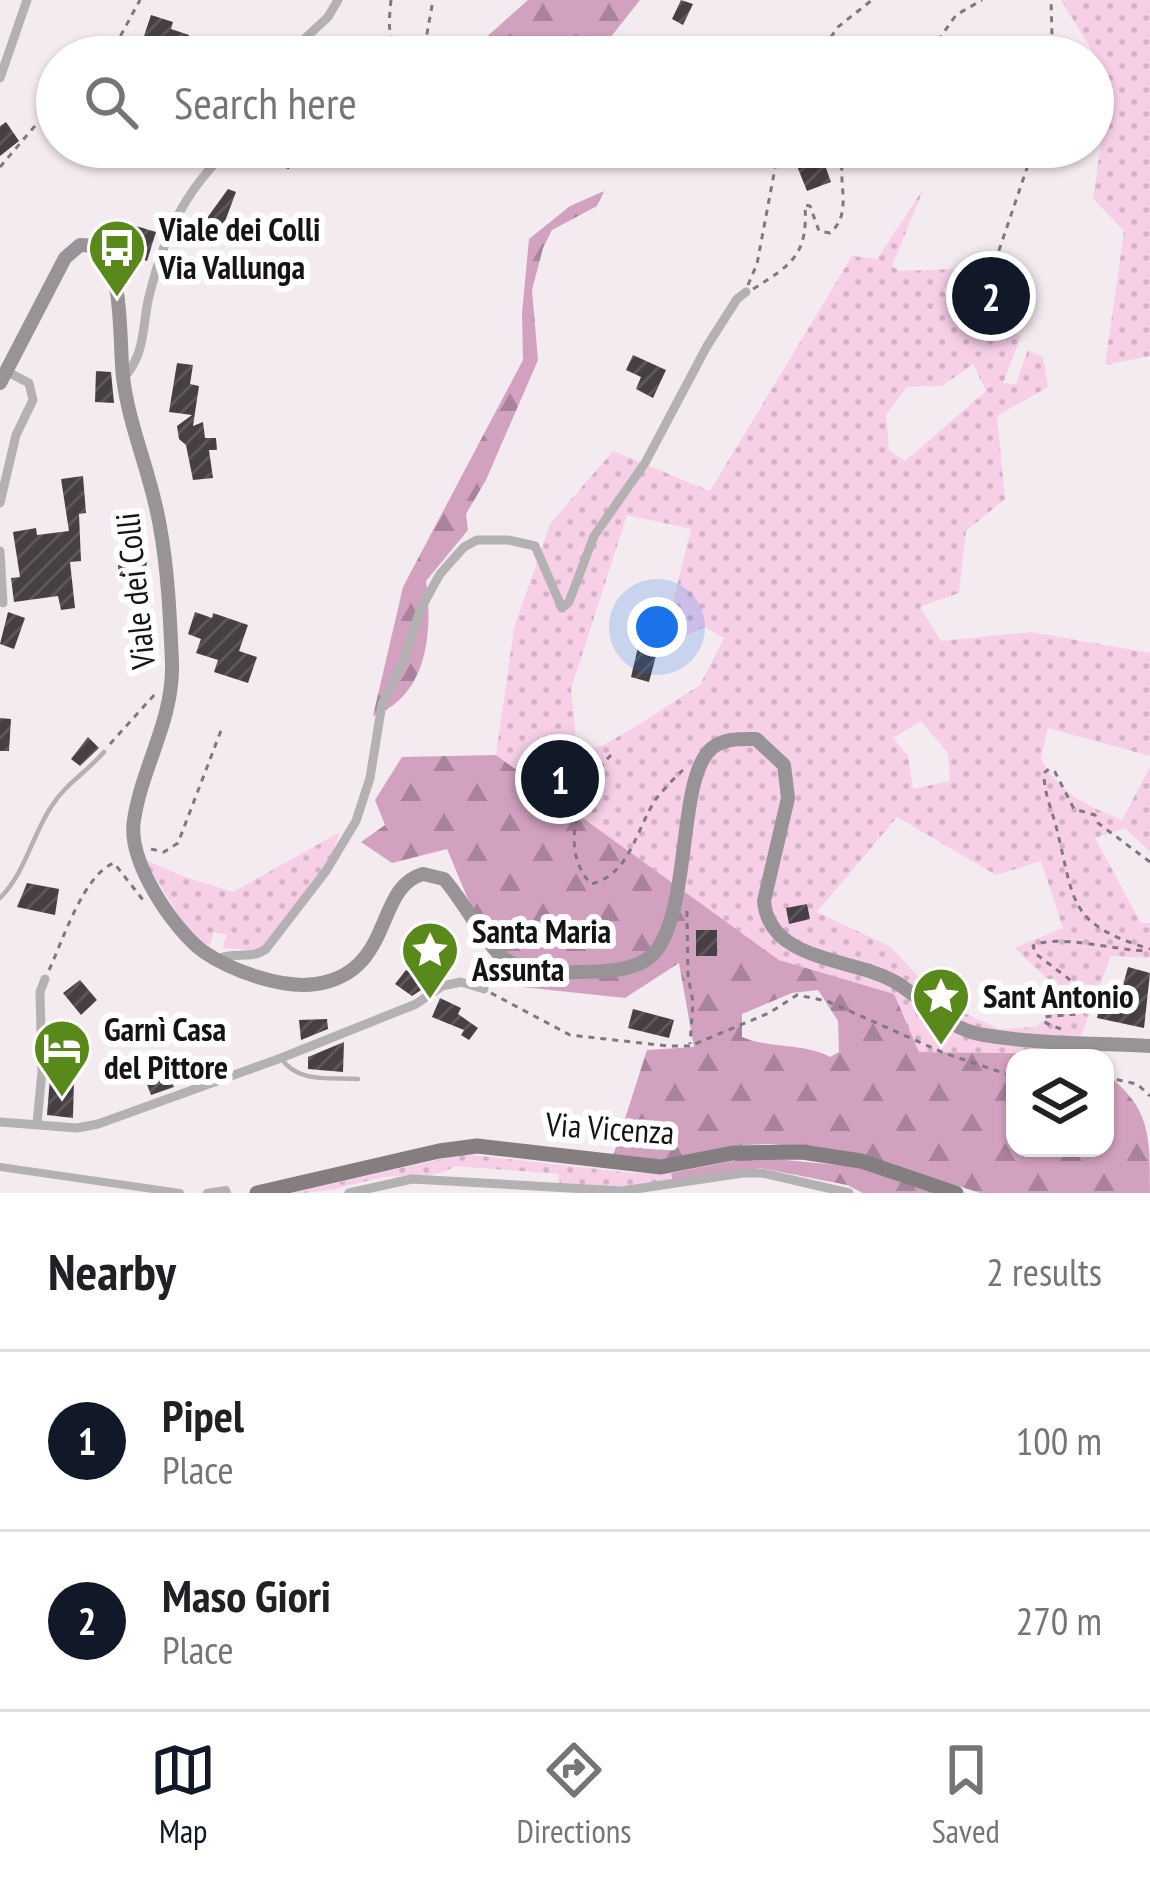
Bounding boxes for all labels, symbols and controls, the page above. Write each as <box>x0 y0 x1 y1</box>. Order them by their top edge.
search box <box>36 36 1114 168</box>
icon: search <box>78 69 144 135</box>
text: Search here <box>174 73 357 131</box>
place label: Viale dei Colli Via Vallunga <box>158 207 320 288</box>
bus stop icon: Viale dei Colli Via Vallunga <box>86 217 148 299</box>
pin: 2 <box>952 251 1030 341</box>
street label: Viale dei Colli <box>105 511 164 672</box>
your location <box>627 597 687 657</box>
pin: 1 <box>521 734 599 824</box>
place label: Santa Maria Assunta <box>471 909 611 990</box>
place icon: Santa Maria Assunta <box>399 919 461 1001</box>
place icon: Sant Antonio <box>910 965 972 1047</box>
place label: Sant Antonio <box>983 974 1134 1017</box>
place label: Garnì Casa del Pittore <box>104 1007 228 1088</box>
hotel icon: Garnì Casa del Pittore <box>31 1017 93 1099</box>
map controls <box>1006 1049 1114 1157</box>
button: layers <box>1006 1049 1114 1157</box>
street label: Via Vicenza <box>543 1101 676 1153</box>
text: Nearby <box>48 1238 176 1304</box>
text: 2 results <box>986 1246 1102 1297</box>
text: Pipel <box>162 1386 244 1444</box>
text: 1 <box>78 1415 96 1466</box>
text: 100 m <box>1016 1415 1102 1466</box>
text: Place <box>162 1444 234 1495</box>
text: Maso Giori <box>162 1566 331 1624</box>
text: 2 <box>78 1595 96 1646</box>
text: 270 m <box>1016 1595 1102 1646</box>
text: Place <box>162 1624 234 1675</box>
tab: Map <box>150 1737 216 1852</box>
tab: Directions <box>517 1737 631 1852</box>
tab: Saved <box>932 1737 1000 1852</box>

